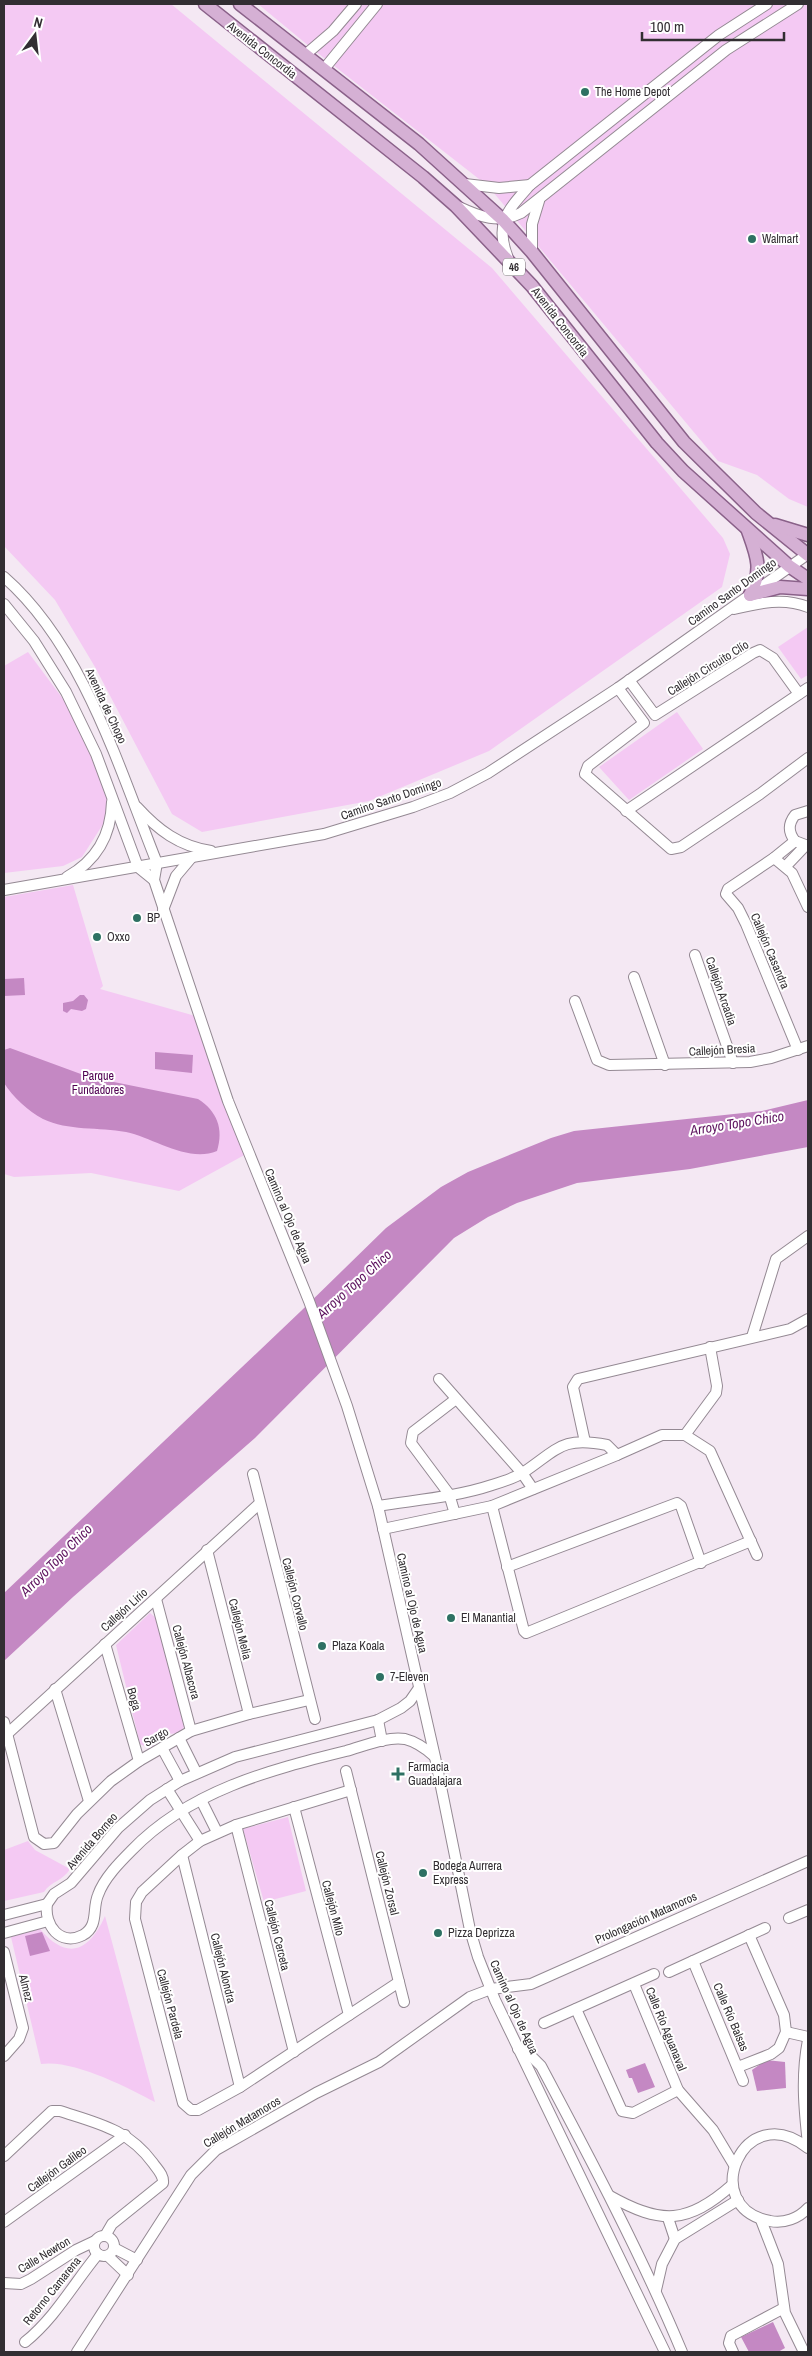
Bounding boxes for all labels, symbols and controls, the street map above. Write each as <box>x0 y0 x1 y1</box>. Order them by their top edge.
north arrow <box>10 10 60 60</box>
scale bar <box>642 10 784 42</box>
text: N <box>32 13 45 32</box>
text: 100 m <box>650 16 684 37</box>
street label: Avenida Concordia <box>223 17 300 83</box>
place label: The Home Depot <box>595 84 670 100</box>
marker: The Home Depot <box>579 86 591 98</box>
place label: Walmart <box>762 231 799 247</box>
marker: Walmart <box>746 233 758 245</box>
road number: 46 <box>503 258 525 276</box>
street label: Avenida Concordia <box>527 283 593 360</box>
street label: Camino Santo Domingo <box>685 554 779 630</box>
street label: Callejón Circuito Clío <box>664 637 752 699</box>
street label: Avenida de Chopo <box>81 665 130 746</box>
street label: Camino Santo Domingo <box>338 774 444 824</box>
place label: BP <box>147 910 161 926</box>
street label: Callejón Casandra <box>747 911 793 992</box>
marker: BP <box>131 912 143 924</box>
place label: Oxxo <box>107 929 130 945</box>
marker: Oxxo <box>91 931 103 943</box>
street label: Callejón Arcadia <box>702 955 740 1028</box>
street label: Callejón Bresia <box>688 1040 756 1060</box>
park label: Parque Fundadores <box>72 1068 124 1098</box>
water label: Arroyo Topo Chico <box>688 1107 785 1139</box>
street label: Camino al Ojo de Agua <box>261 1166 315 1266</box>
water label: Arroyo Topo Chico <box>312 1246 395 1323</box>
water label: Arroyo Topo Chico <box>16 1520 96 1600</box>
street label: Camino al Ojo de Agua <box>393 1552 431 1655</box>
street label: Callejón Corvallo <box>278 1556 312 1632</box>
street label: Callejón Lirio <box>97 1585 151 1635</box>
street label: Callejón Melia <box>225 1597 255 1662</box>
place label: El Manantial <box>461 1610 516 1626</box>
marker: El Manantial <box>445 1612 457 1624</box>
street label: Callejón Albacora <box>168 1623 204 1702</box>
place label: Plaza Koala <box>332 1638 385 1654</box>
marker: Plaza Koala <box>316 1640 328 1652</box>
place label: 7-Eleven <box>390 1669 429 1685</box>
marker: 7-Eleven <box>374 1671 386 1683</box>
street label: Boga <box>123 1686 145 1713</box>
street label: Sargo <box>141 1724 171 1750</box>
place label: Farmacia Guadalajara <box>408 1759 462 1789</box>
marker: Farmacia Guadalajara <box>392 1768 404 1780</box>
street label: Avenida Borneo <box>62 1809 121 1874</box>
street label: Callejón Zorsal <box>371 1849 403 1917</box>
place label: Bodega Aurrera Express <box>433 1858 502 1888</box>
marker: Bodega Aurrera Express <box>417 1867 429 1879</box>
street label: Callejón Milo <box>318 1878 348 1938</box>
street label: Prolongación Matamoros <box>593 1888 700 1948</box>
street label: Callejón Cerceta <box>260 1898 294 1973</box>
place label: Pizza Deprizza <box>448 1925 515 1941</box>
marker: Pizza Deprizza <box>432 1927 444 1939</box>
street label: Callejón Alondra <box>207 1931 240 2005</box>
street label: Camino al Ojo de Agua <box>486 1957 542 2057</box>
street label: Callejón Pardela <box>153 1967 187 2041</box>
street label: Almez <box>15 1972 37 2003</box>
street label: Calle Río Balsas <box>709 1980 753 2054</box>
street label: Calle Río Aguanaval <box>642 1985 690 2073</box>
street label: Callejón Matamoros <box>200 2093 284 2151</box>
street label: Callejón Galileo <box>24 2142 90 2196</box>
street label: Calle Newton <box>15 2233 73 2277</box>
street label: Retorno Camarena <box>19 2253 85 2329</box>

